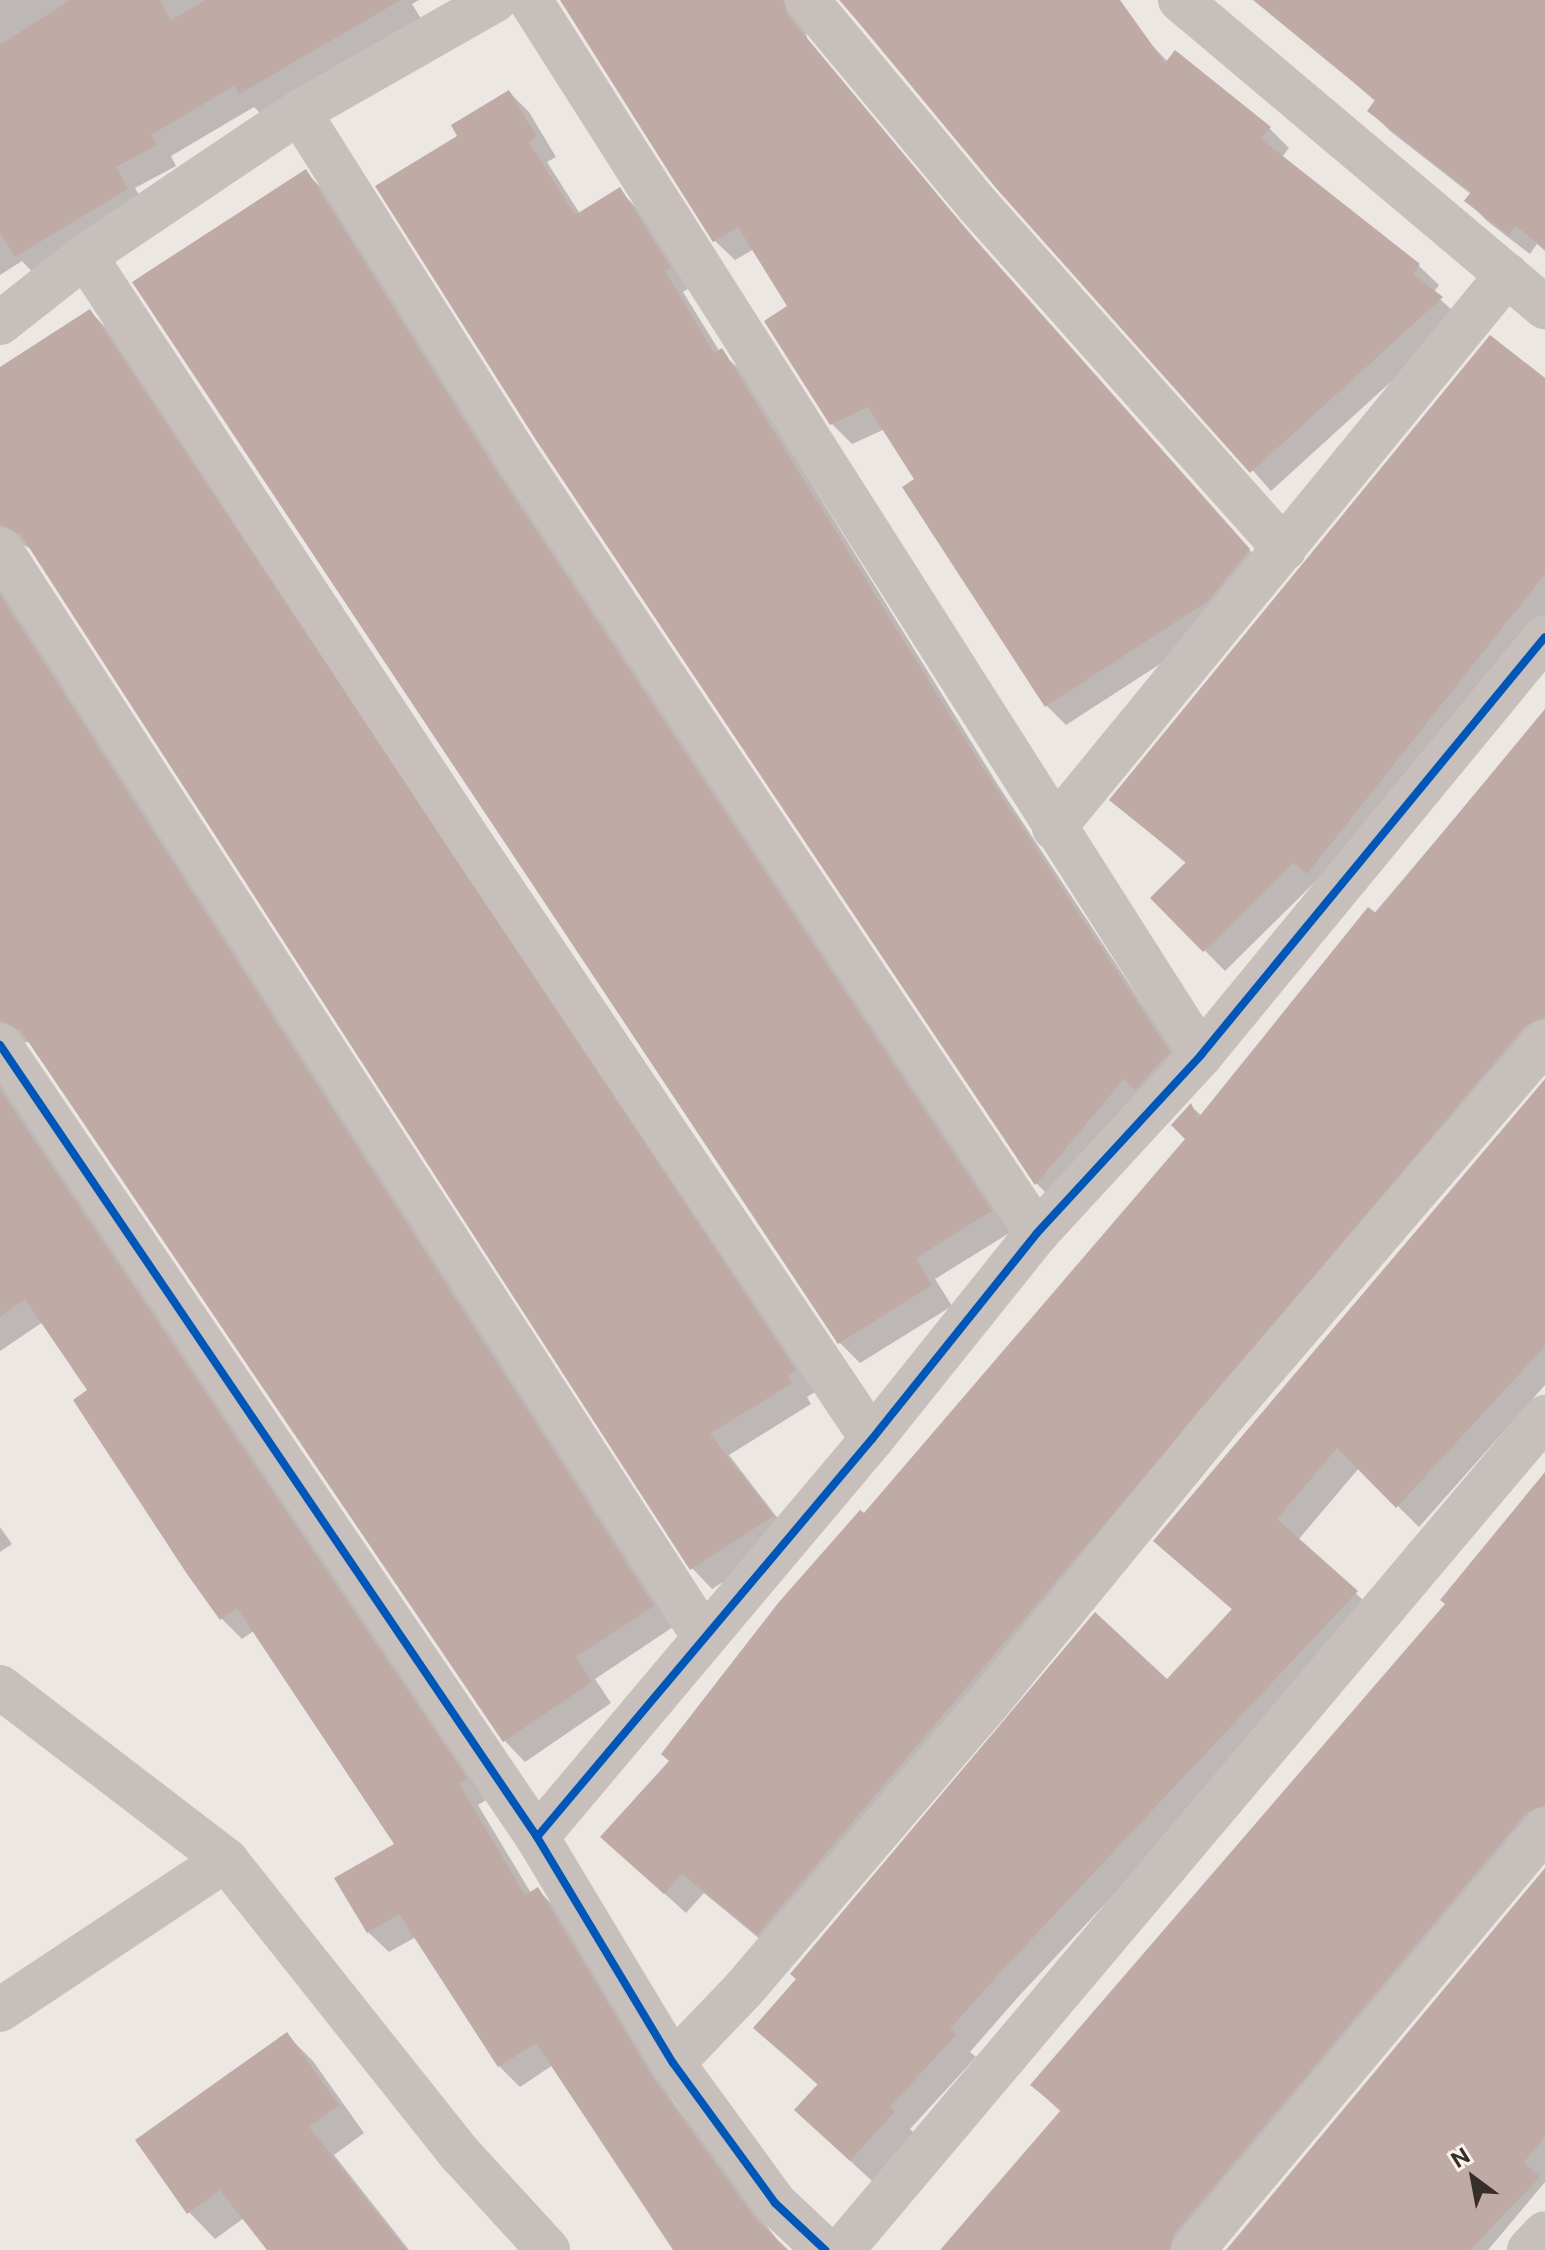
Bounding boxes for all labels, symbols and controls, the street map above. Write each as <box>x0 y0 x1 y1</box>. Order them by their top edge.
north arrow <box>1433 2138 1513 2218</box>
text: N <box>1446 2142 1474 2173</box>

